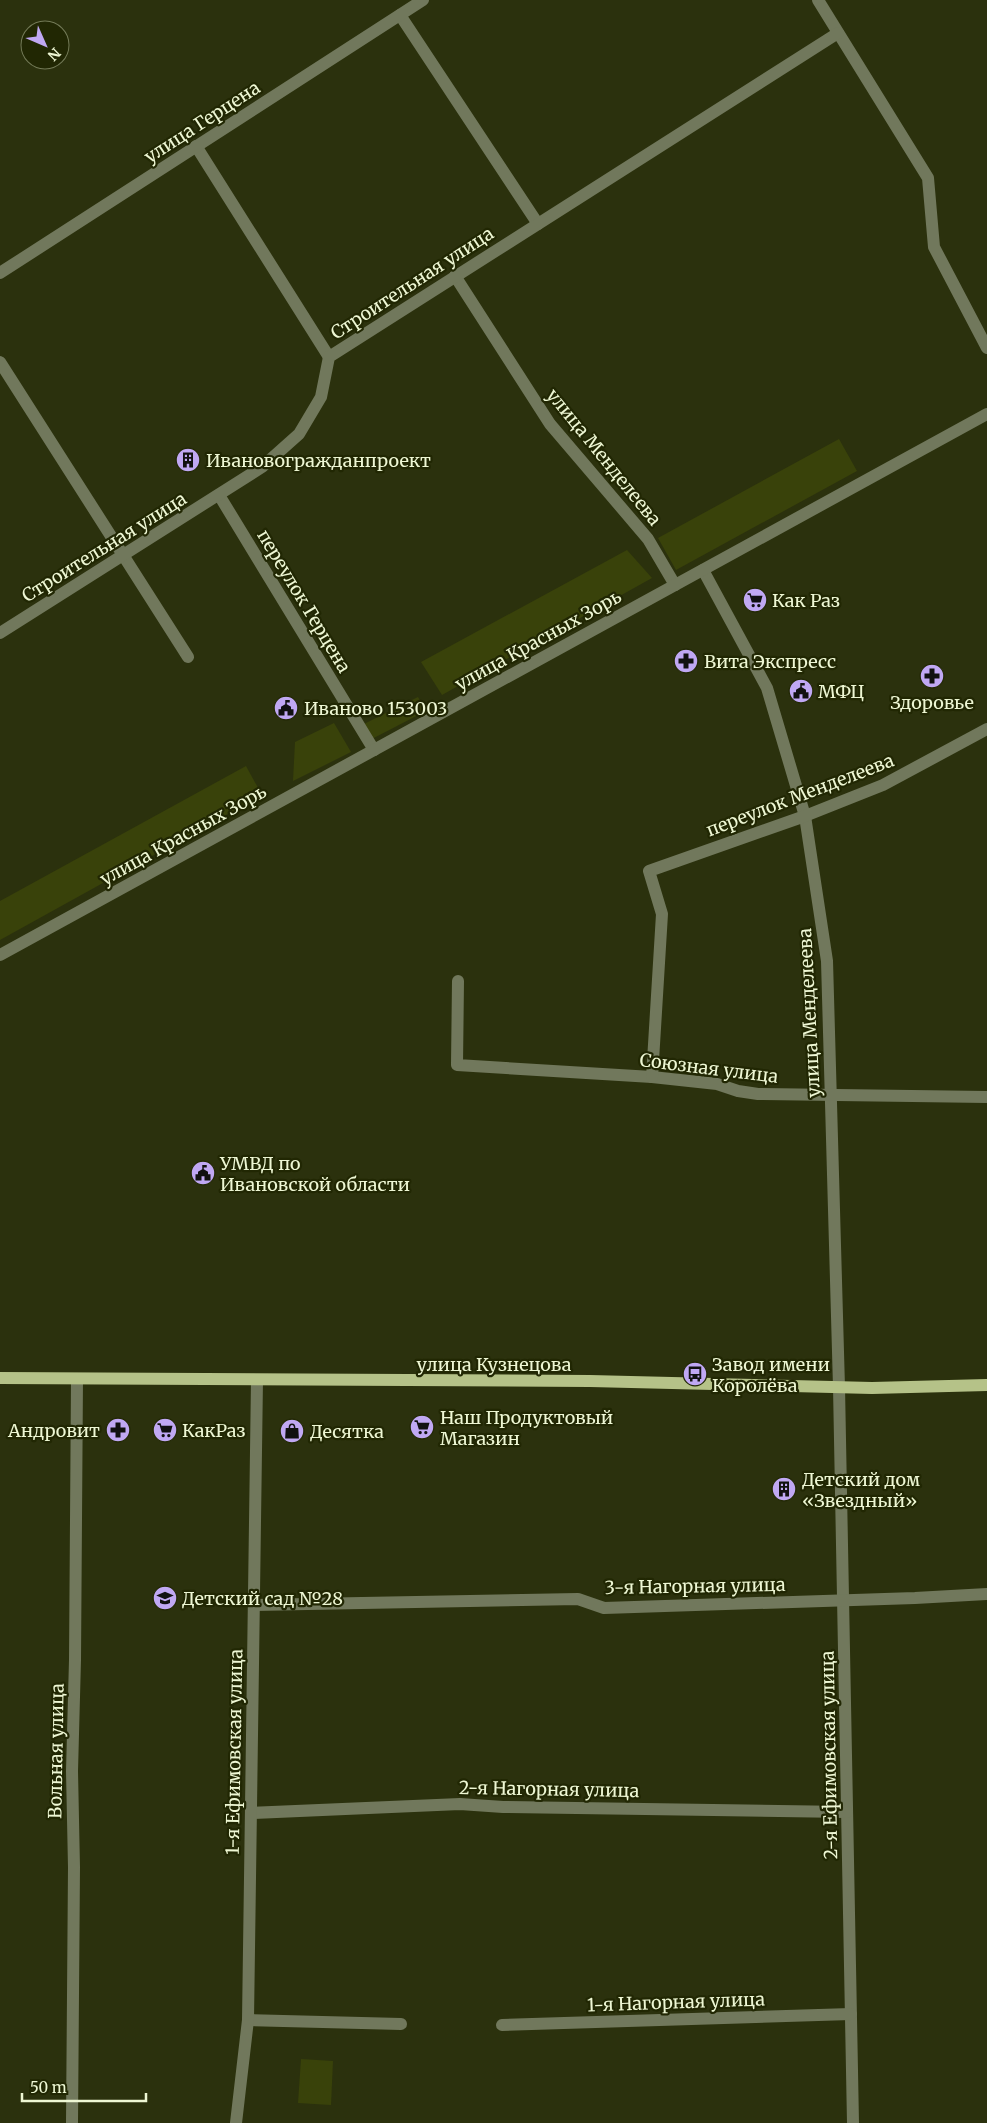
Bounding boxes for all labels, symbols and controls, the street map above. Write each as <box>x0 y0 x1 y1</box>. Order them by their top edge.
north arrow <box>20 20 70 70</box>
text: N <box>44 44 64 64</box>
street label: улица Герцена <box>140 76 265 168</box>
street label: Строительная улица <box>326 222 498 344</box>
street label: улица Менделеева <box>542 384 667 530</box>
building icon: Ивановогражданпроект <box>175 447 201 473</box>
place label: Ивановогражданпроект <box>206 449 431 472</box>
street label: Строительная улица <box>17 487 191 607</box>
street label: переулок Герцена <box>252 525 356 677</box>
street label: улица Красных Зорь <box>451 585 625 695</box>
supermarket icon: Как Раз <box>742 587 768 613</box>
place label: Как Раз <box>772 589 840 612</box>
pharmacy icon: Вита Экспресс <box>673 648 699 674</box>
place label: Вита Экспресс <box>704 650 836 673</box>
pharmacy icon: Здоровье <box>919 663 945 689</box>
public building icon: МФЦ <box>788 678 814 704</box>
place label: МФЦ <box>818 680 865 703</box>
place label: Здоровье <box>890 691 974 714</box>
public building icon: Иваново 153003 <box>273 695 299 721</box>
place label: Иваново 153003 <box>304 697 447 720</box>
street label: переулок Менделеева <box>703 748 897 841</box>
street label: улица Красных Зорь <box>96 780 270 890</box>
street label: улица Менделеева <box>793 927 825 1098</box>
street label: Союзная улица <box>638 1048 780 1088</box>
place label: УМВД по Ивановской области <box>219 1152 410 1196</box>
public building icon: УМВД по Ивановской области <box>190 1160 216 1186</box>
street label: улица Кузнецова <box>417 1353 572 1376</box>
place label: Завод имени Королёва <box>712 1353 830 1397</box>
bus stop icon: Завод имени Королёва <box>682 1361 708 1387</box>
place label: Наш Продуктовый Магазин <box>440 1406 613 1450</box>
supermarket icon: Наш Продуктовый Магазин <box>409 1414 435 1440</box>
pharmacy icon: Андровит <box>105 1417 131 1443</box>
supermarket icon: КакРаз <box>152 1417 178 1443</box>
shop icon: Десятка <box>279 1418 305 1444</box>
place label: Андровит <box>7 1419 100 1442</box>
place label: КакРаз <box>182 1419 246 1442</box>
place label: Десятка <box>310 1420 384 1443</box>
place label: Детский дом «Звездный» <box>802 1468 921 1512</box>
building icon: Детский дом «Звездный» <box>771 1476 797 1502</box>
street label: 3-я Нагорная улица <box>604 1573 786 1599</box>
school or university icon: Детский сад №28 <box>152 1585 178 1611</box>
place label: Детский сад №28 <box>182 1587 343 1610</box>
street label: 1-я Ефимовская улица <box>221 1648 247 1855</box>
street label: 2-я Ефимовская улица <box>816 1650 842 1860</box>
street label: Вольная улица <box>43 1683 69 1819</box>
street label: 2-я Нагорная улица <box>459 1776 640 1802</box>
street label: 1-я Нагорная улица <box>587 1987 766 2017</box>
scale bar <box>22 2070 146 2102</box>
text: 50 m <box>30 2078 67 2097</box>

